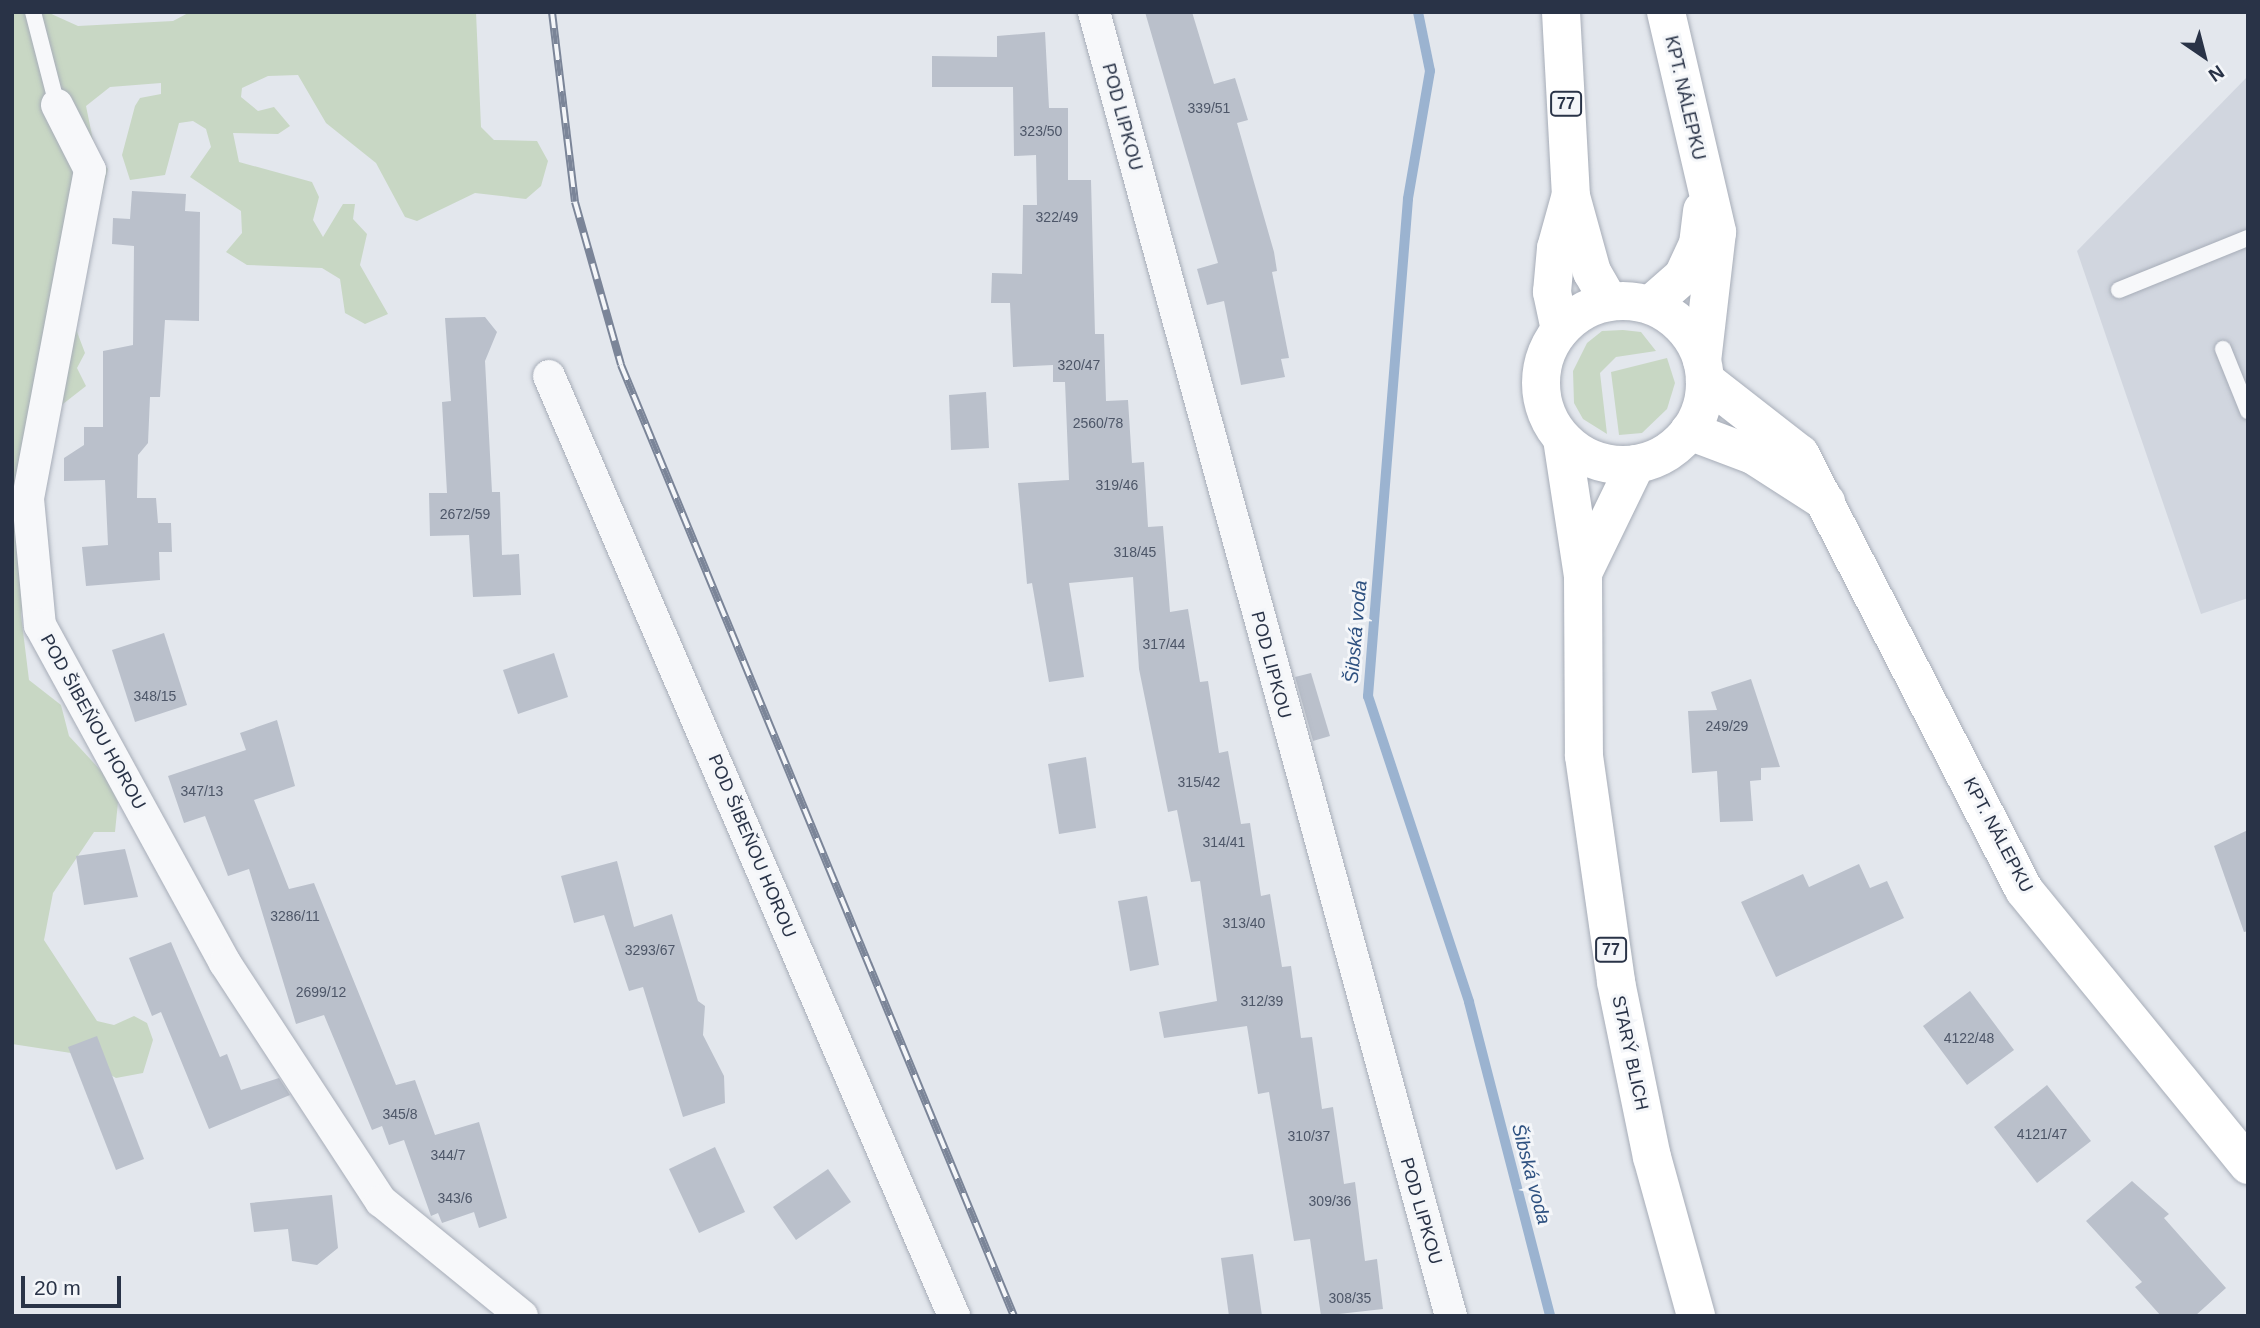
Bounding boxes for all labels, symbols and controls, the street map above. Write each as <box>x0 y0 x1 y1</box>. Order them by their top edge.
north arrow <box>2169 21 2239 91</box>
street label: KPT. NÁLEPKU <box>1660 34 1710 162</box>
street label: POD LIPKOU <box>1097 61 1147 173</box>
text: N <box>2205 61 2228 86</box>
road number: 77 <box>1548 92 1584 116</box>
house number: 339/51 <box>1188 100 1230 116</box>
house number: 323/50 <box>1020 123 1062 139</box>
house number: 322/49 <box>1036 209 1078 225</box>
house number: 320/47 <box>1058 357 1100 373</box>
house number: 2560/78 <box>1073 415 1123 431</box>
house number: 319/46 <box>1096 477 1138 493</box>
house number: 2672/59 <box>440 506 490 522</box>
house number: 318/45 <box>1114 544 1156 560</box>
water label: Šibská voda <box>1340 579 1372 685</box>
street label: POD LIPKOU <box>1246 609 1296 721</box>
street label: POD ŠIBEŇOU HOROU <box>36 631 150 813</box>
house number: 317/44 <box>1143 636 1185 652</box>
house number: 348/15 <box>134 688 176 704</box>
house number: 249/29 <box>1706 718 1748 734</box>
street label: POD ŠIBEŇOU HOROU <box>704 751 800 941</box>
house number: 315/42 <box>1178 774 1220 790</box>
street label: KPT. NÁLEPKU <box>1959 774 2037 896</box>
house number: 347/13 <box>181 783 223 799</box>
house number: 314/41 <box>1203 834 1245 850</box>
house number: 3286/11 <box>270 908 320 924</box>
house number: 313/40 <box>1223 915 1265 931</box>
road number: 77 <box>1594 938 1628 962</box>
house number: 3293/67 <box>625 942 675 958</box>
house number: 2699/12 <box>296 984 346 1000</box>
house number: 312/39 <box>1241 993 1283 1009</box>
street label: STARÝ BLICH <box>1607 994 1653 1112</box>
house number: 4122/48 <box>1944 1030 1994 1046</box>
house number: 345/8 <box>382 1106 418 1122</box>
water label: Šibská voda <box>1507 1121 1555 1227</box>
house number: 4121/47 <box>2017 1126 2067 1142</box>
house number: 310/37 <box>1288 1128 1330 1144</box>
house number: 344/7 <box>430 1147 466 1163</box>
street label: POD LIPKOU <box>1395 1155 1447 1267</box>
house number: 343/6 <box>437 1190 473 1206</box>
house number: 309/36 <box>1309 1193 1351 1209</box>
scale bar <box>24 1262 124 1306</box>
text: 20 m <box>34 1276 81 1299</box>
house number: 308/35 <box>1329 1290 1371 1306</box>

